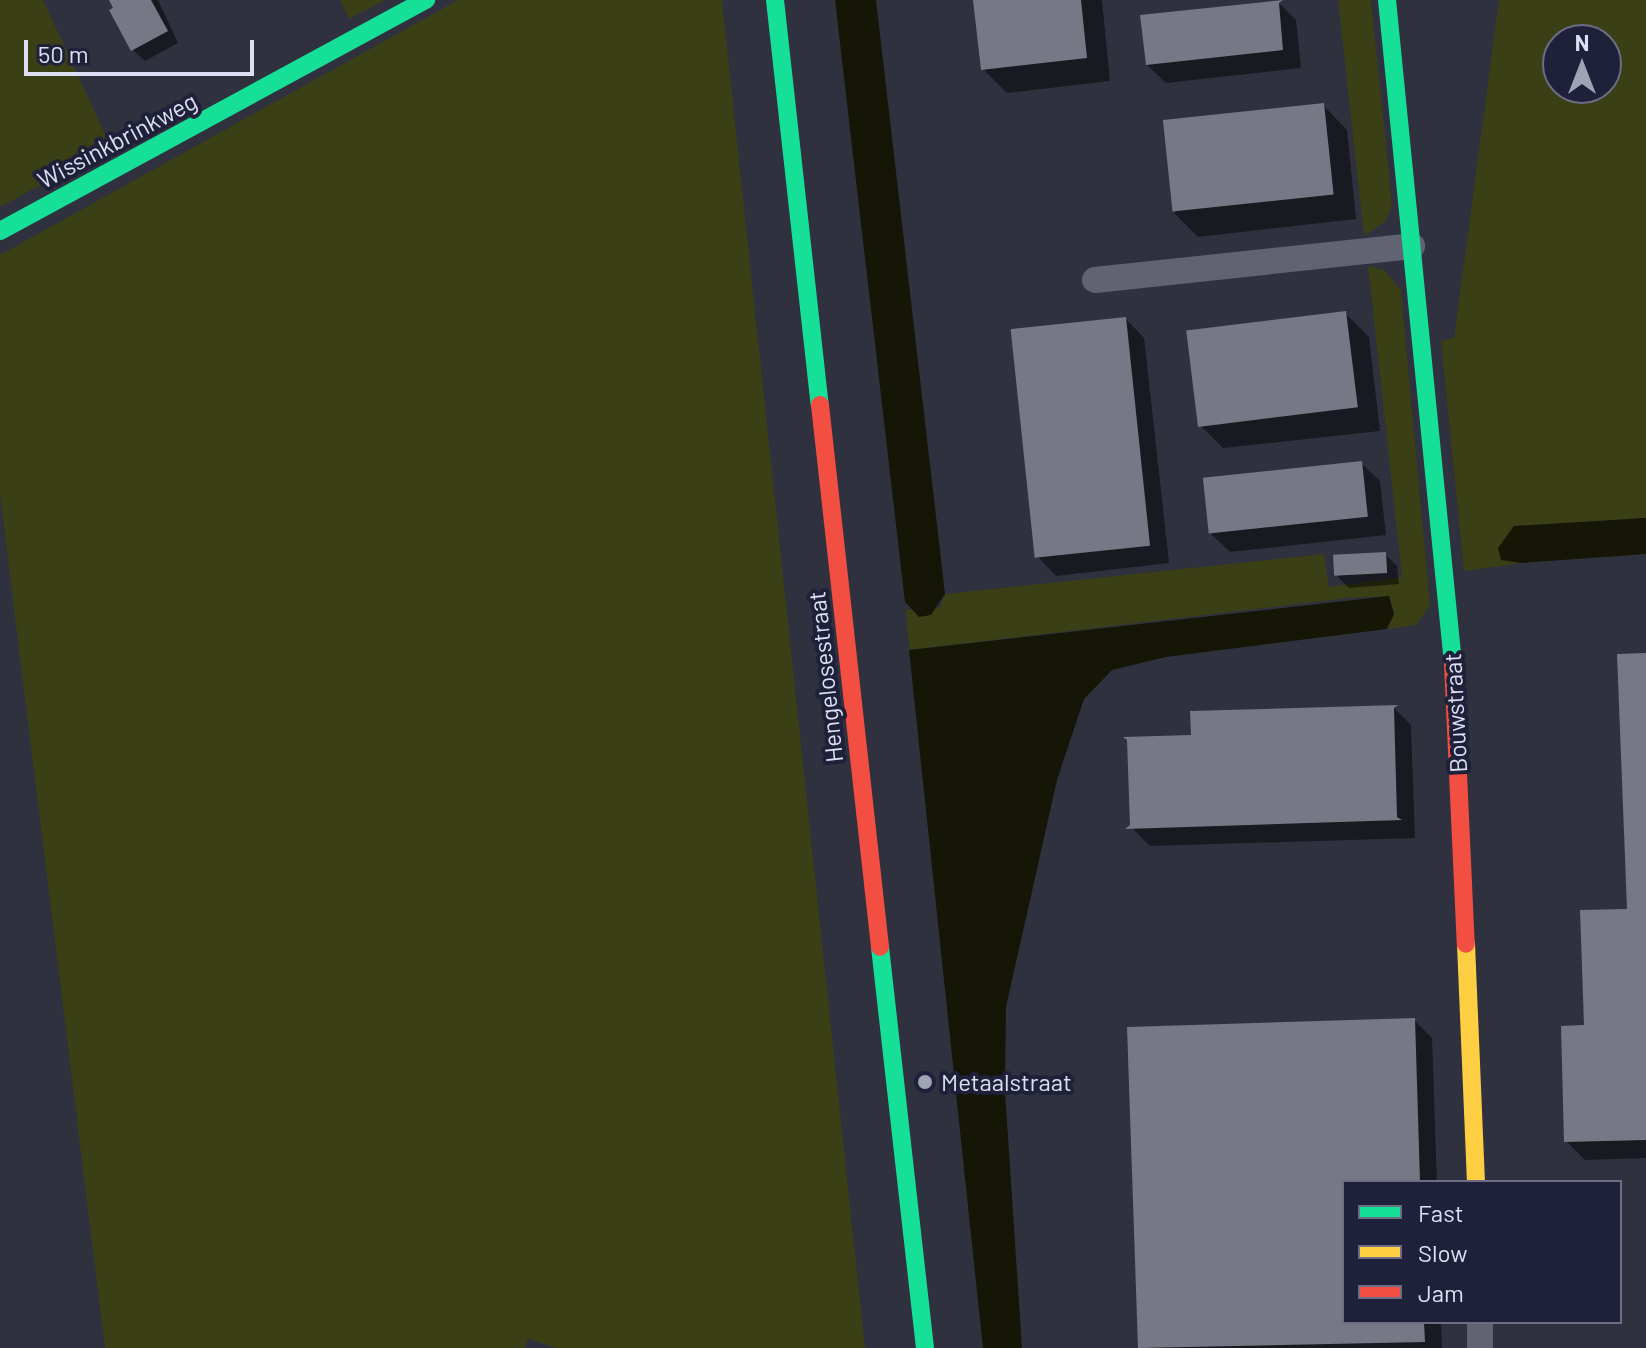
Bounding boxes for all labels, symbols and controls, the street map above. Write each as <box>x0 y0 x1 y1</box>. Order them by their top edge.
scale bar <box>28 24 258 74</box>
north arrow <box>1542 24 1622 104</box>
text: N <box>1575 29 1589 55</box>
text: 50 m <box>38 39 89 68</box>
street label: Wissinkbrinkweg <box>32 86 202 194</box>
street label: Hengelosestraat <box>802 590 848 764</box>
street label: Bouwstraat <box>1437 652 1473 774</box>
place label: Metaalstraat <box>941 1068 1072 1096</box>
marker: Metaalstraat <box>916 1073 934 1091</box>
legend <box>1342 1180 1622 1324</box>
text: Fast <box>1418 1198 1463 1227</box>
text: Slow <box>1418 1238 1467 1267</box>
text: Jam <box>1418 1278 1464 1307</box>

